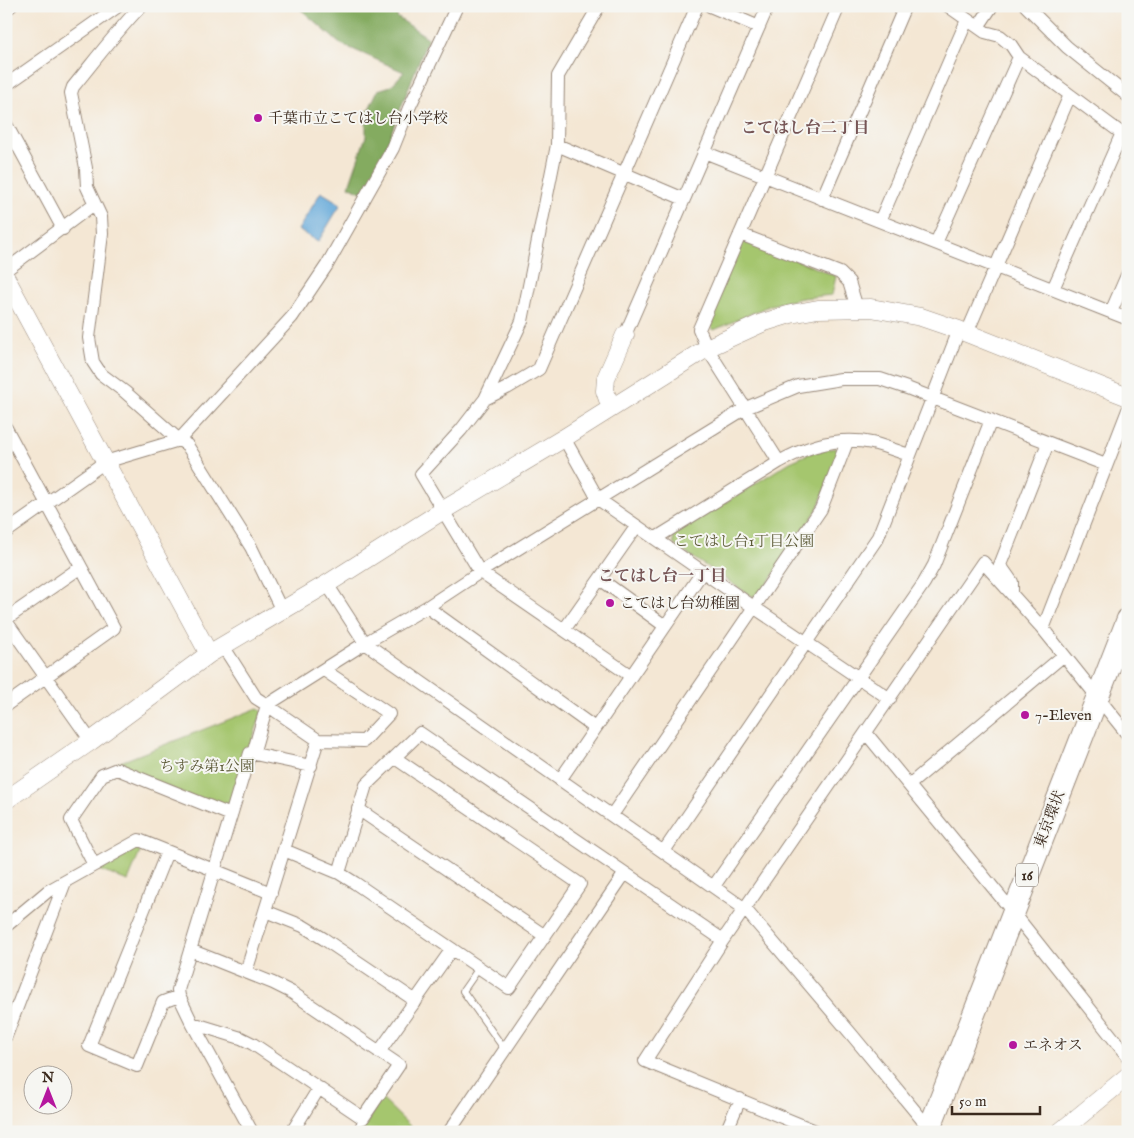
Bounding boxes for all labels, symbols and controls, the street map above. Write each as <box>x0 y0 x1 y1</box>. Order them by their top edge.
place label: 千葉市立こてはし台小学校 <box>268 109 448 128</box>
marker: 千葉市立こてはし台小学校 <box>252 112 264 124</box>
district label: こてはし台二丁目 <box>741 119 869 139</box>
park label: こてはし台1丁目公園 <box>674 532 814 551</box>
district label: こてはし台一丁目 <box>598 567 726 587</box>
place label: こてはし台幼稚園 <box>620 594 740 613</box>
marker: こてはし台幼稚園 <box>604 597 616 609</box>
place label: 7-Eleven <box>1035 706 1092 725</box>
marker: 7-Eleven <box>1019 709 1031 721</box>
park label: ちすみ第1公園 <box>159 757 255 776</box>
street label: 東京環状 <box>1030 788 1069 851</box>
road number: 16 <box>1016 864 1038 886</box>
place label: エネオス <box>1023 1036 1083 1055</box>
marker: エネオス <box>1007 1039 1019 1051</box>
north arrow <box>22 1066 72 1116</box>
text: N <box>41 1069 54 1087</box>
scale bar <box>952 1083 1039 1115</box>
text: 50 m <box>959 1092 987 1111</box>

